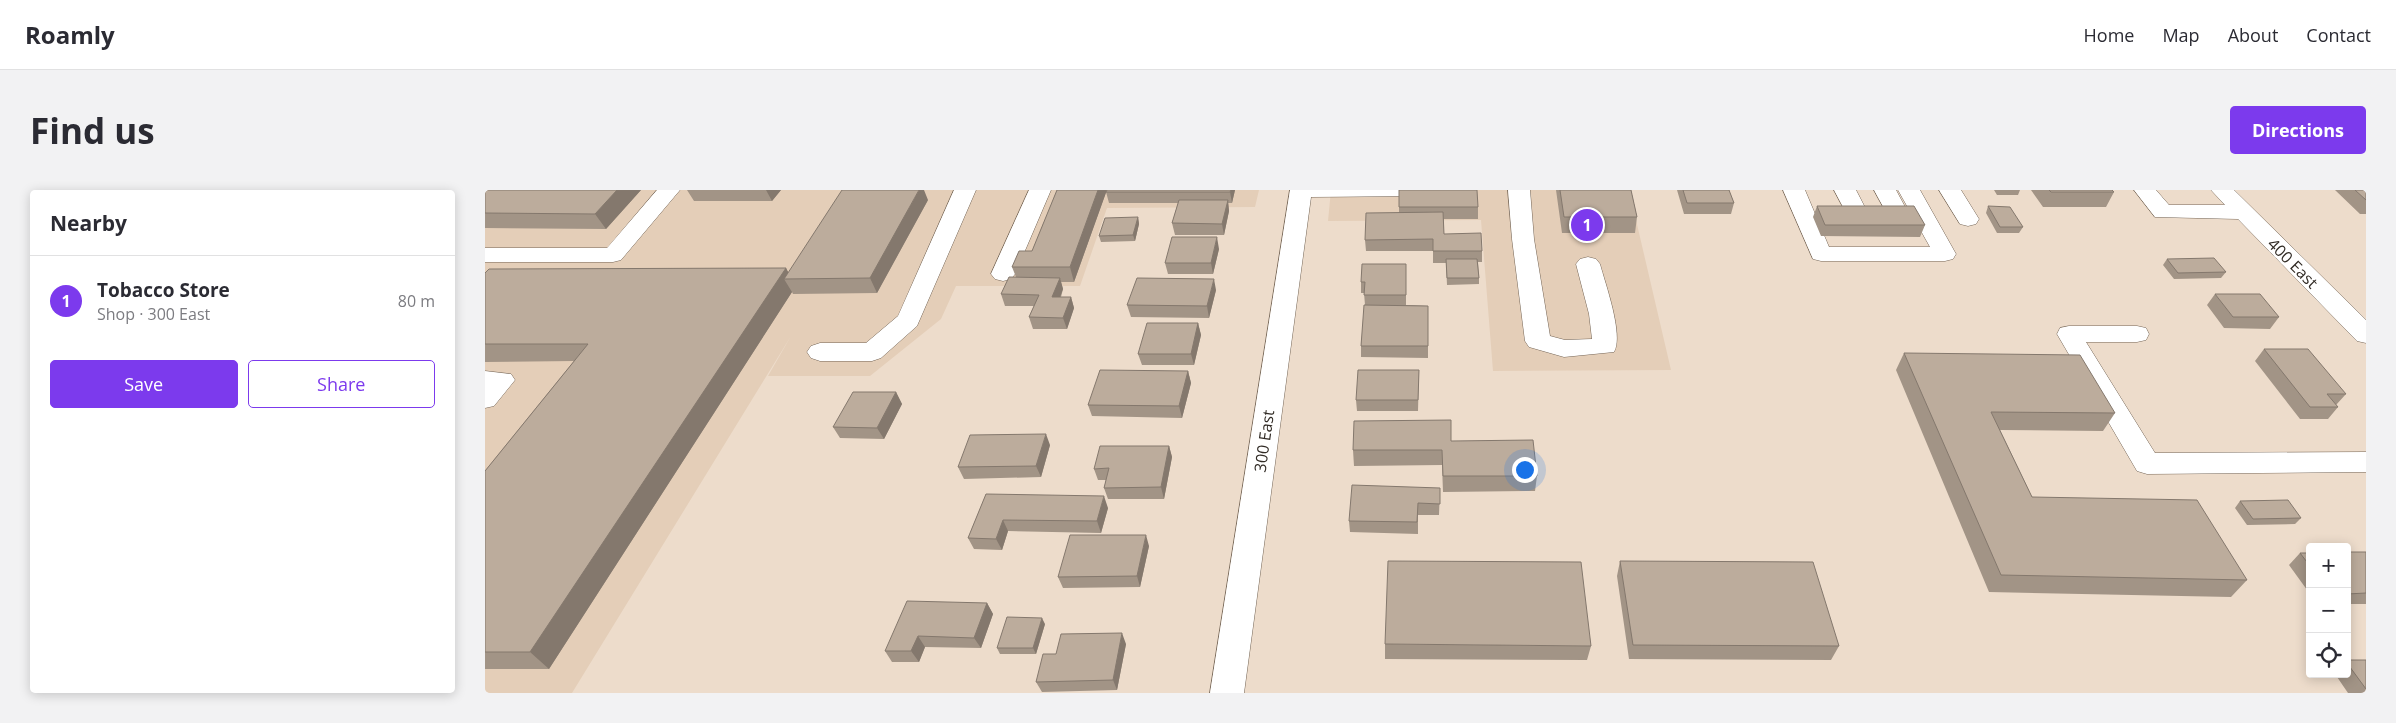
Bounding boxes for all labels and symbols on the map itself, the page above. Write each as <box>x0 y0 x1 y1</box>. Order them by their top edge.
pin: 1 <box>1571 206 1603 244</box>
street label: 400 East <box>2263 233 2323 293</box>
street label: 300 East <box>1249 408 1279 474</box>
your location <box>1512 457 1538 483</box>

